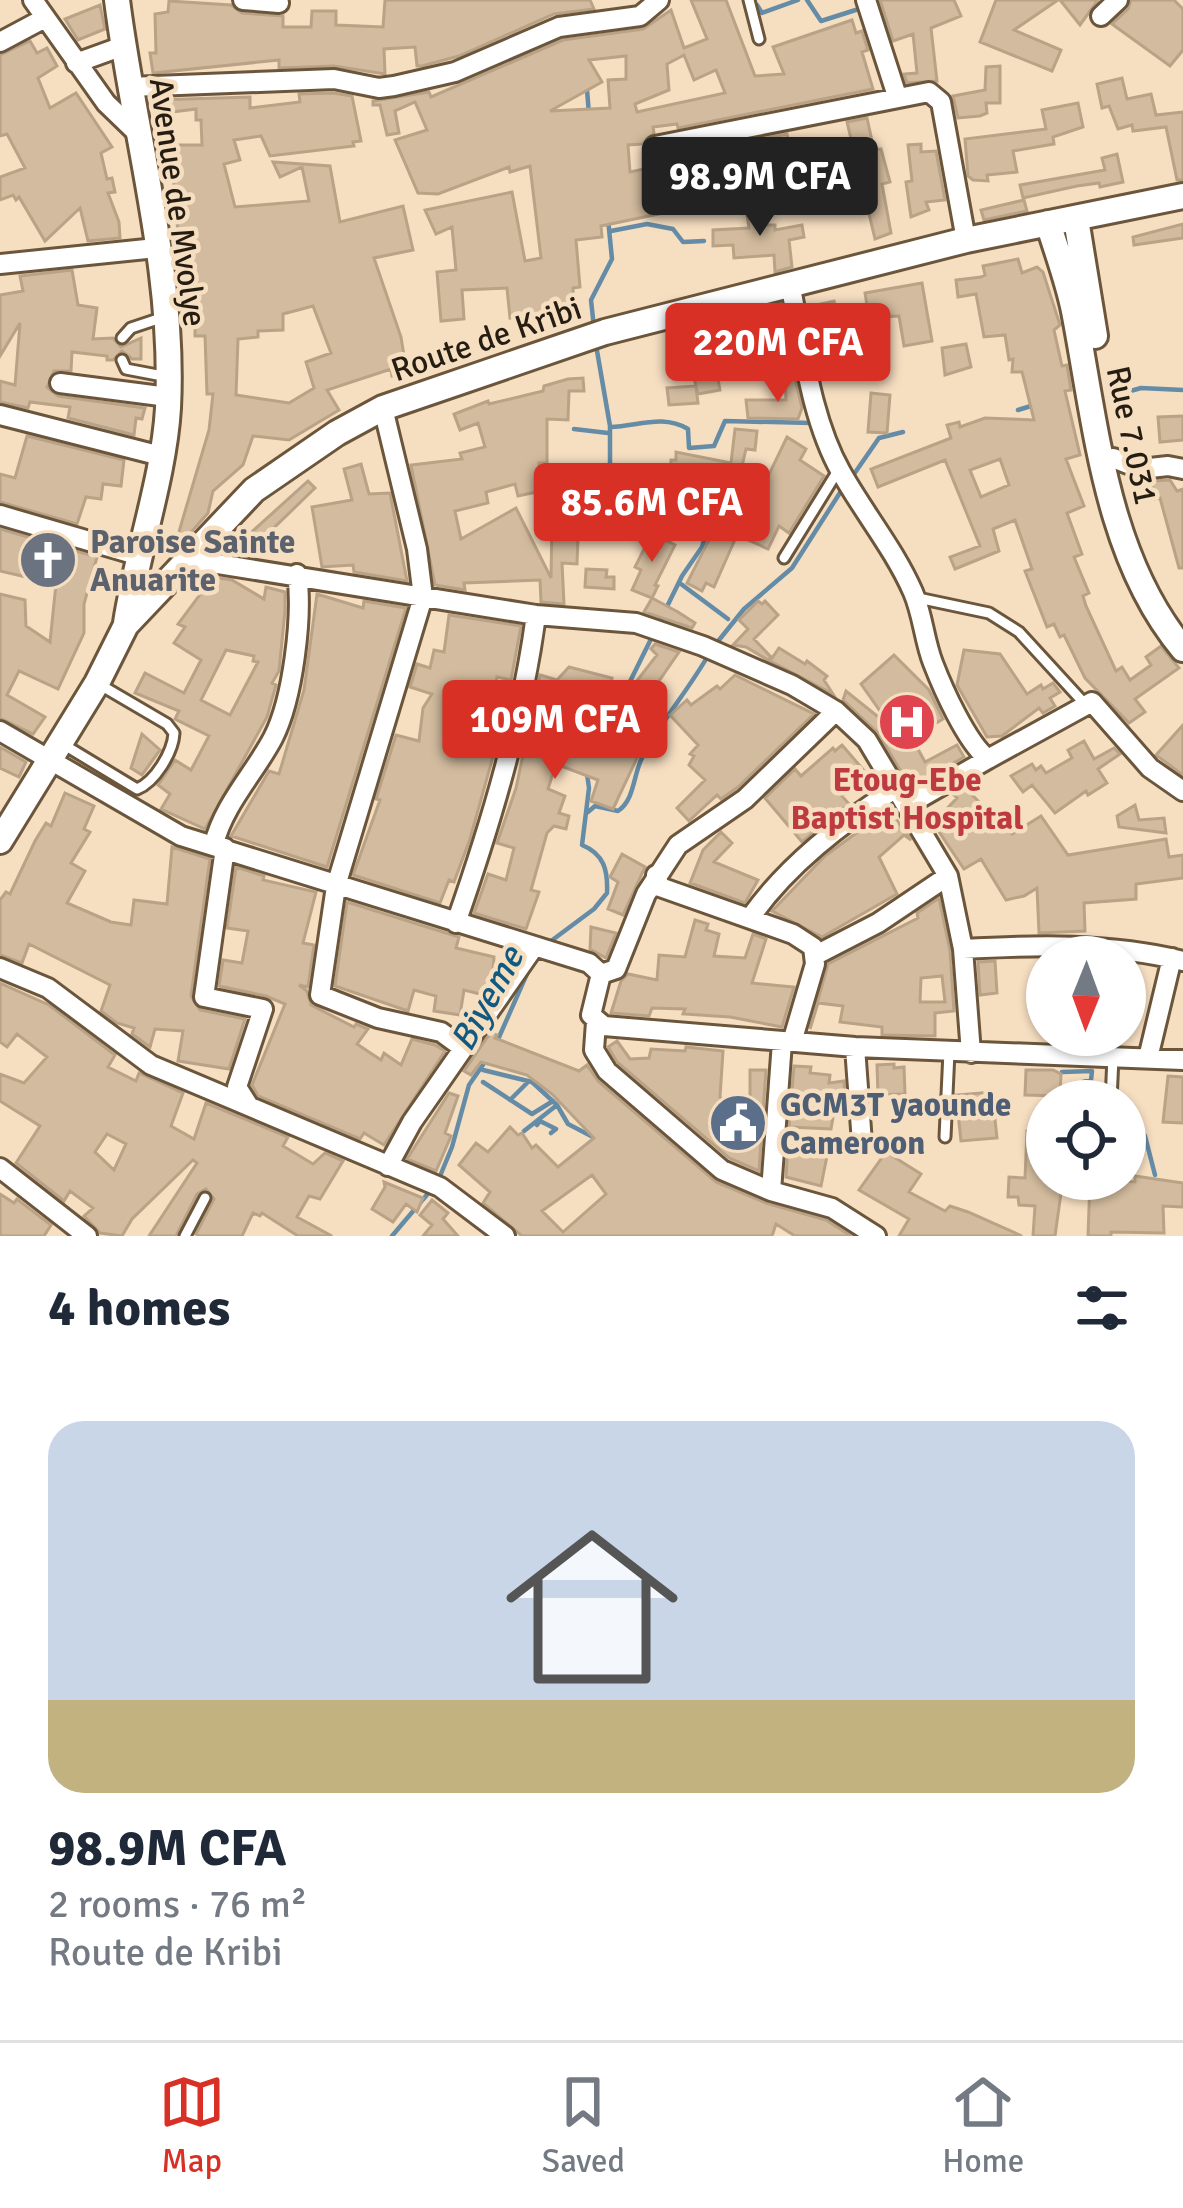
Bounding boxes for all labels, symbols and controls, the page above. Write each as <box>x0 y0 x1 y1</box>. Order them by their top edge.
street label: Avenue de Mvolye <box>140 75 215 329</box>
pin: 98.9M CFA <box>623 137 897 239</box>
text: 98.9M CFA <box>669 152 851 200</box>
street label: Route de Kribi <box>386 288 587 391</box>
pin: 220M CFA <box>654 303 902 405</box>
text: 220M CFA <box>692 318 864 366</box>
street label: Rue 7.031 <box>1097 362 1166 508</box>
pin: 85.6M CFA <box>515 463 789 565</box>
text: 85.6M CFA <box>561 478 743 526</box>
place label: Paroise Sainte Anuarite <box>90 522 295 601</box>
church icon: Paroise Sainte Anuarite <box>17 529 79 591</box>
pin: 109M CFA <box>431 680 679 782</box>
hospital icon: Etoug-Ebe Baptist Hospital <box>876 691 938 753</box>
text: 109M CFA <box>469 695 641 743</box>
place label: Etoug-Ebe Baptist Hospital <box>791 760 1023 839</box>
north arrow <box>1026 936 1146 1056</box>
map controls <box>1026 936 1146 1200</box>
water label: Biyeme <box>440 937 535 1059</box>
button: locate <box>1026 1080 1146 1200</box>
place label: GCM3T yaounde Cameroon <box>780 1085 1011 1164</box>
public building icon: GCM3T yaounde Cameroon <box>707 1092 769 1154</box>
icon: filters <box>1069 1275 1135 1341</box>
text: 4 homes <box>48 1277 230 1340</box>
icon: home <box>484 1499 700 1715</box>
text: 98.9M CFA <box>48 1817 287 1880</box>
text: 2 rooms · 76 m² <box>48 1880 307 1928</box>
text: Route de Kribi <box>48 1928 283 1976</box>
tab: Map <box>159 2069 225 2182</box>
tab: Saved <box>542 2069 625 2182</box>
tab: Home <box>942 2069 1024 2182</box>

